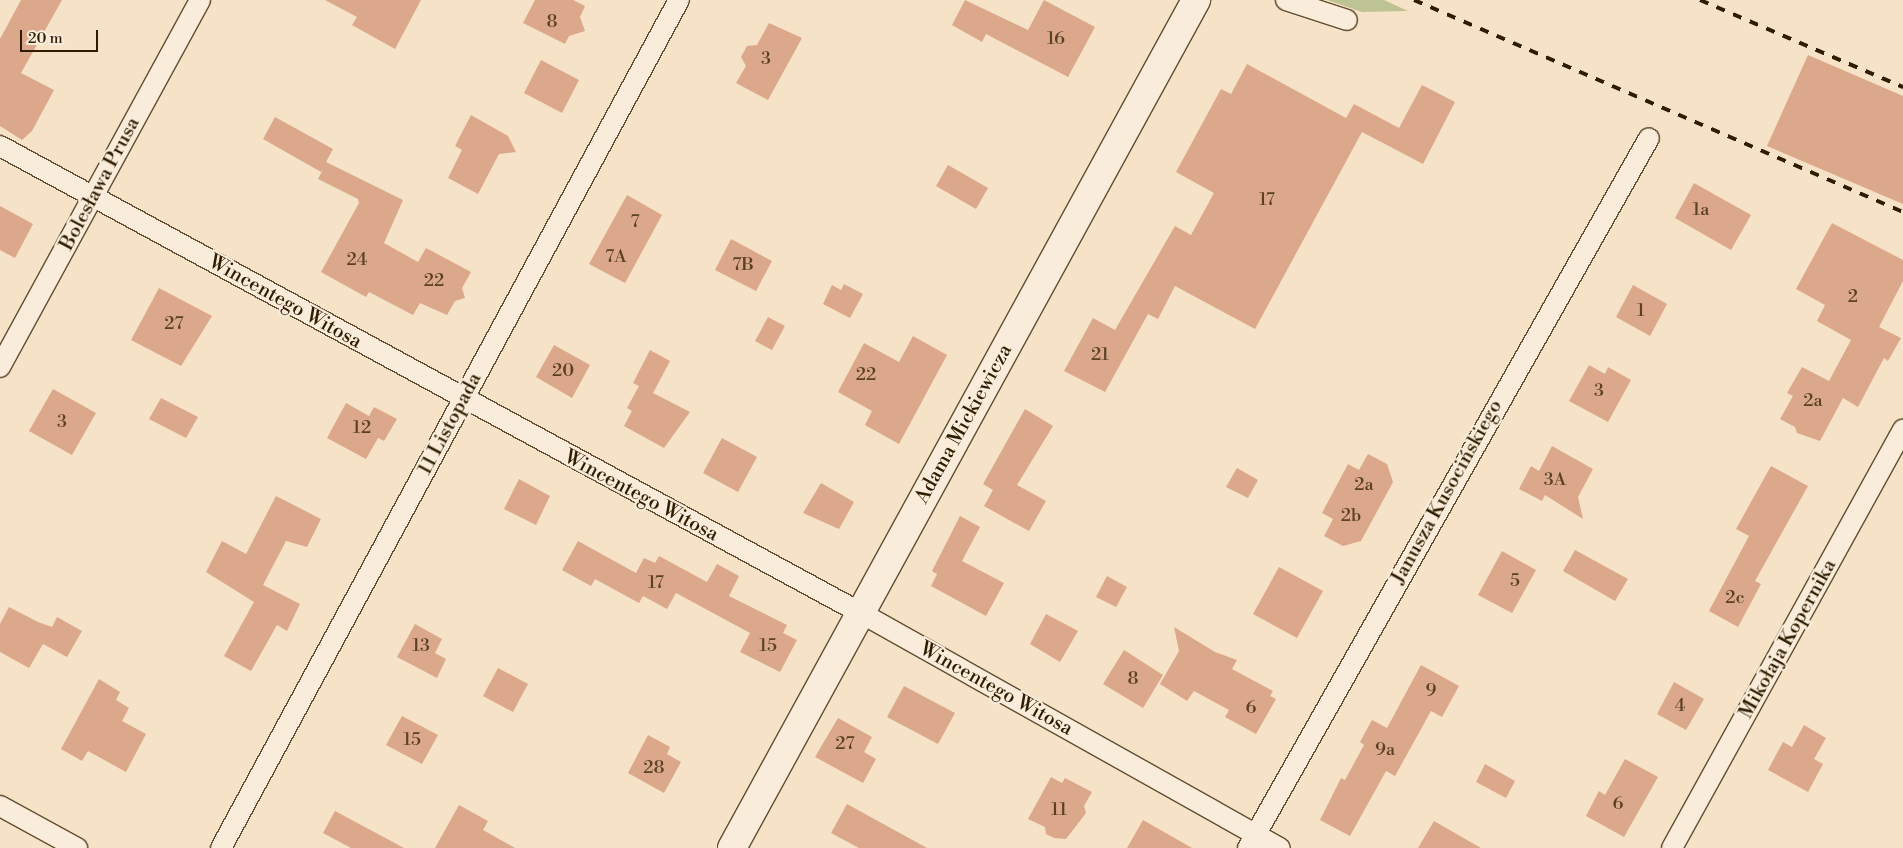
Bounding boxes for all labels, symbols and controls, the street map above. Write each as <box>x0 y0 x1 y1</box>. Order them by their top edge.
house number: 8 <box>546 11 558 33</box>
scale bar <box>22 20 100 52</box>
house number: 16 <box>1047 28 1065 50</box>
text: 20 m <box>28 29 63 48</box>
house number: 3 <box>761 48 771 70</box>
street label: Bolesława Prusa <box>55 113 145 255</box>
house number: 17 <box>1259 189 1275 211</box>
house number: 1a <box>1693 199 1709 221</box>
house number: 7 <box>630 211 640 233</box>
house number: 7A <box>605 246 627 268</box>
house number: 24 <box>346 249 368 271</box>
street label: Wincentego Witosa <box>204 250 366 354</box>
house number: 7B <box>732 254 754 276</box>
house number: 22 <box>424 270 444 292</box>
house number: 2 <box>1848 286 1858 308</box>
house number: 1 <box>1637 300 1645 322</box>
house number: 27 <box>164 313 184 335</box>
street label: Adama Mickiewicza <box>910 340 1018 508</box>
house number: 21 <box>1091 344 1109 366</box>
house number: 20 <box>552 360 574 382</box>
house number: 22 <box>856 364 876 386</box>
street label: 11 Listopada <box>413 369 487 479</box>
house number: 3 <box>1594 380 1604 402</box>
house number: 2a <box>1803 390 1823 412</box>
street label: Janusza Kusocińskiego <box>1386 396 1508 588</box>
house number: 3 <box>57 411 67 433</box>
house number: 12 <box>353 417 371 439</box>
street label: Wincentego Witosa <box>560 445 722 547</box>
house number: 3A <box>1544 469 1566 491</box>
house number: 2a <box>1354 474 1374 496</box>
house number: 2b <box>1341 505 1361 527</box>
street label: Mikołaja Kopernika <box>1734 555 1842 723</box>
house number: 5 <box>1510 570 1520 592</box>
house number: 17 <box>648 572 664 594</box>
house number: 2c <box>1725 587 1745 609</box>
house number: 13 <box>412 635 430 657</box>
house number: 15 <box>759 635 777 657</box>
street label: Wincentego Witosa <box>915 637 1077 741</box>
house number: 8 <box>1127 668 1139 690</box>
house number: 9 <box>1426 680 1436 702</box>
house number: 4 <box>1675 695 1685 717</box>
house number: 6 <box>1246 697 1256 719</box>
house number: 15 <box>403 729 421 751</box>
house number: 27 <box>835 733 855 755</box>
house number: 9a <box>1375 739 1395 761</box>
house number: 28 <box>643 757 665 779</box>
house number: 6 <box>1613 793 1623 815</box>
house number: 11 <box>1051 799 1067 821</box>

